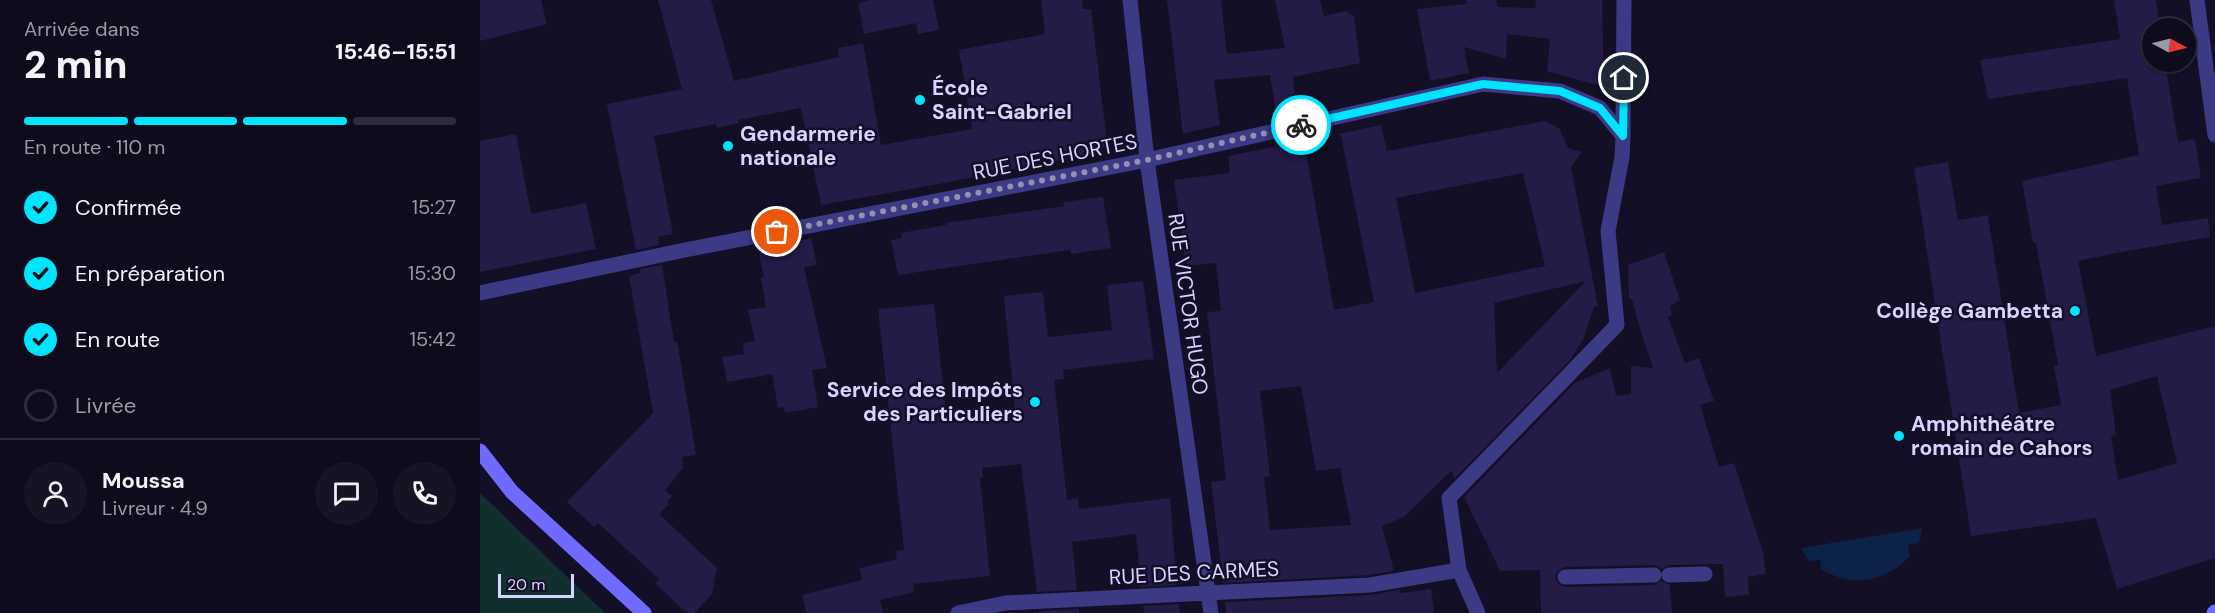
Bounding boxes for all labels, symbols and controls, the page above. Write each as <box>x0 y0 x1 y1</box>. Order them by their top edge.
text: Arrivée dans <box>24 16 140 42</box>
north arrow <box>2142 18 2196 72</box>
map controls <box>2142 18 2196 72</box>
text: 15:46–15:51 <box>335 37 456 66</box>
text: 2 min <box>24 39 128 90</box>
pin <box>1598 52 1649 103</box>
icon: home <box>1607 61 1640 94</box>
place label: École Saint-Gabriel <box>932 74 1072 126</box>
marker: École Saint-Gabriel <box>913 93 927 107</box>
courier <box>1271 95 1331 155</box>
icon: bike <box>1285 109 1318 142</box>
place label: Gendarmerie nationale <box>740 120 876 172</box>
street label: RUE DES HORTES <box>971 127 1139 187</box>
text: En route · 110 m <box>24 134 165 160</box>
marker: Gendarmerie nationale <box>721 139 735 153</box>
icon: check <box>24 191 57 224</box>
text: Confirmée <box>75 193 182 222</box>
text: 15:27 <box>412 194 456 220</box>
pin <box>751 206 802 257</box>
street label: RUE VICTOR HUGO <box>1161 211 1215 397</box>
icon: bag <box>760 215 793 248</box>
icon: check <box>24 257 57 290</box>
text: En préparation <box>75 259 225 288</box>
text: 15:30 <box>408 260 456 286</box>
place label: Collège Gambetta <box>1876 297 2063 325</box>
marker: Collège Gambetta <box>2068 304 2082 318</box>
icon: check <box>24 323 57 356</box>
text: En route <box>75 325 160 354</box>
text: 15:42 <box>410 326 456 352</box>
place label: Service des Impôts des Particuliers <box>827 376 1023 428</box>
text: Livrée <box>75 391 136 420</box>
marker: Service des Impôts des Particuliers <box>1028 395 1042 409</box>
place label: Amphithéâtre romain de Cahors <box>1911 410 2093 462</box>
marker: Amphithéâtre romain de Cahors <box>1892 429 1906 443</box>
button: person <box>24 462 87 525</box>
button: chat <box>315 462 378 525</box>
button: phone <box>393 462 456 525</box>
text: Moussa <box>102 466 185 495</box>
text: Livreur · 4.9 <box>102 495 208 521</box>
street label: RUE DES CARMES <box>1108 555 1280 591</box>
scale bar <box>498 571 574 598</box>
text: 20 m <box>507 574 546 595</box>

